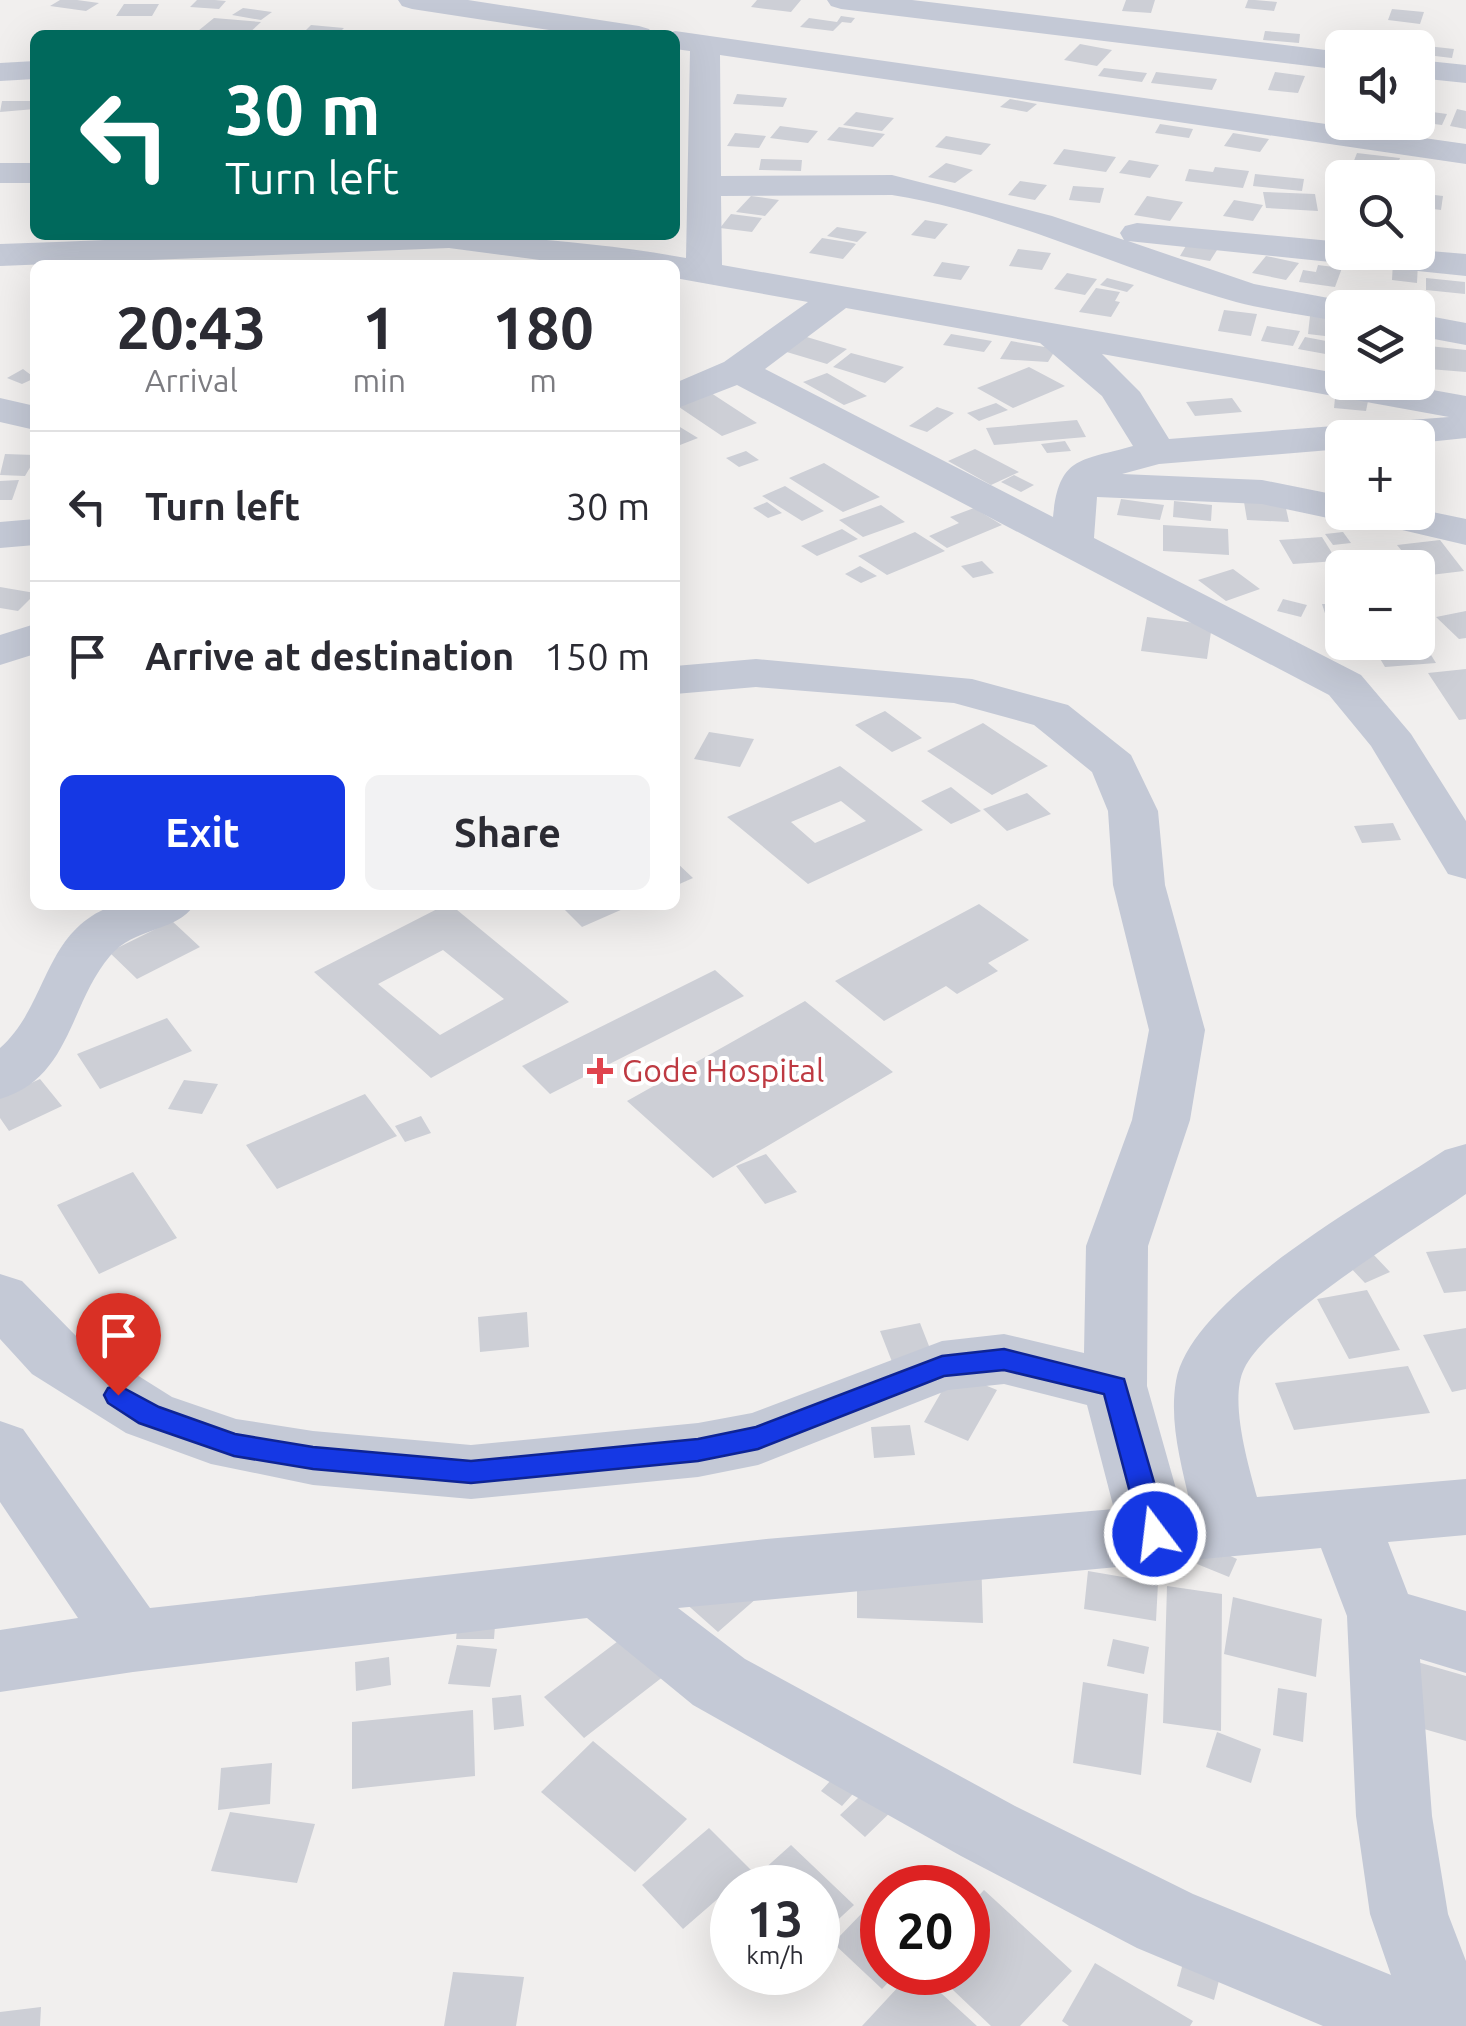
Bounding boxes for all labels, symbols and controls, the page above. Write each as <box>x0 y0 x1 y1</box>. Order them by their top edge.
map controls <box>1325 30 1435 660</box>
button: sound <box>1325 30 1435 140</box>
icon: left <box>60 70 190 200</box>
text: 30 m <box>225 70 381 148</box>
text: Turn left <box>225 152 399 203</box>
button: search <box>1325 160 1435 270</box>
button: layers <box>1325 290 1435 400</box>
text: 20:43 <box>116 293 266 360</box>
text: 1 <box>362 293 396 360</box>
text: 180 <box>492 293 594 360</box>
text: Arrival <box>145 362 238 398</box>
text: min <box>352 362 406 398</box>
text: m <box>529 362 557 398</box>
button: + <box>1325 420 1435 530</box>
icon: left <box>60 479 115 534</box>
text: Turn left <box>145 485 300 527</box>
text: 30 m <box>566 485 650 527</box>
button: − <box>1325 550 1435 660</box>
icon: arrive <box>60 629 115 684</box>
text: Arrive at destination <box>145 635 514 677</box>
text: 150 m <box>544 635 650 677</box>
button: Exit <box>60 775 345 890</box>
button: Share <box>365 775 650 890</box>
place label: Gode Hospital <box>622 1052 824 1088</box>
marker: Gode Hospital <box>587 1058 613 1084</box>
pin <box>76 1293 161 1396</box>
icon: arrive <box>91 1308 146 1363</box>
position arrow <box>1103 1482 1207 1586</box>
speed limit sign: 20 <box>860 1865 990 1995</box>
text: 13 <box>747 1890 803 1946</box>
text: km/h <box>746 1941 804 1969</box>

